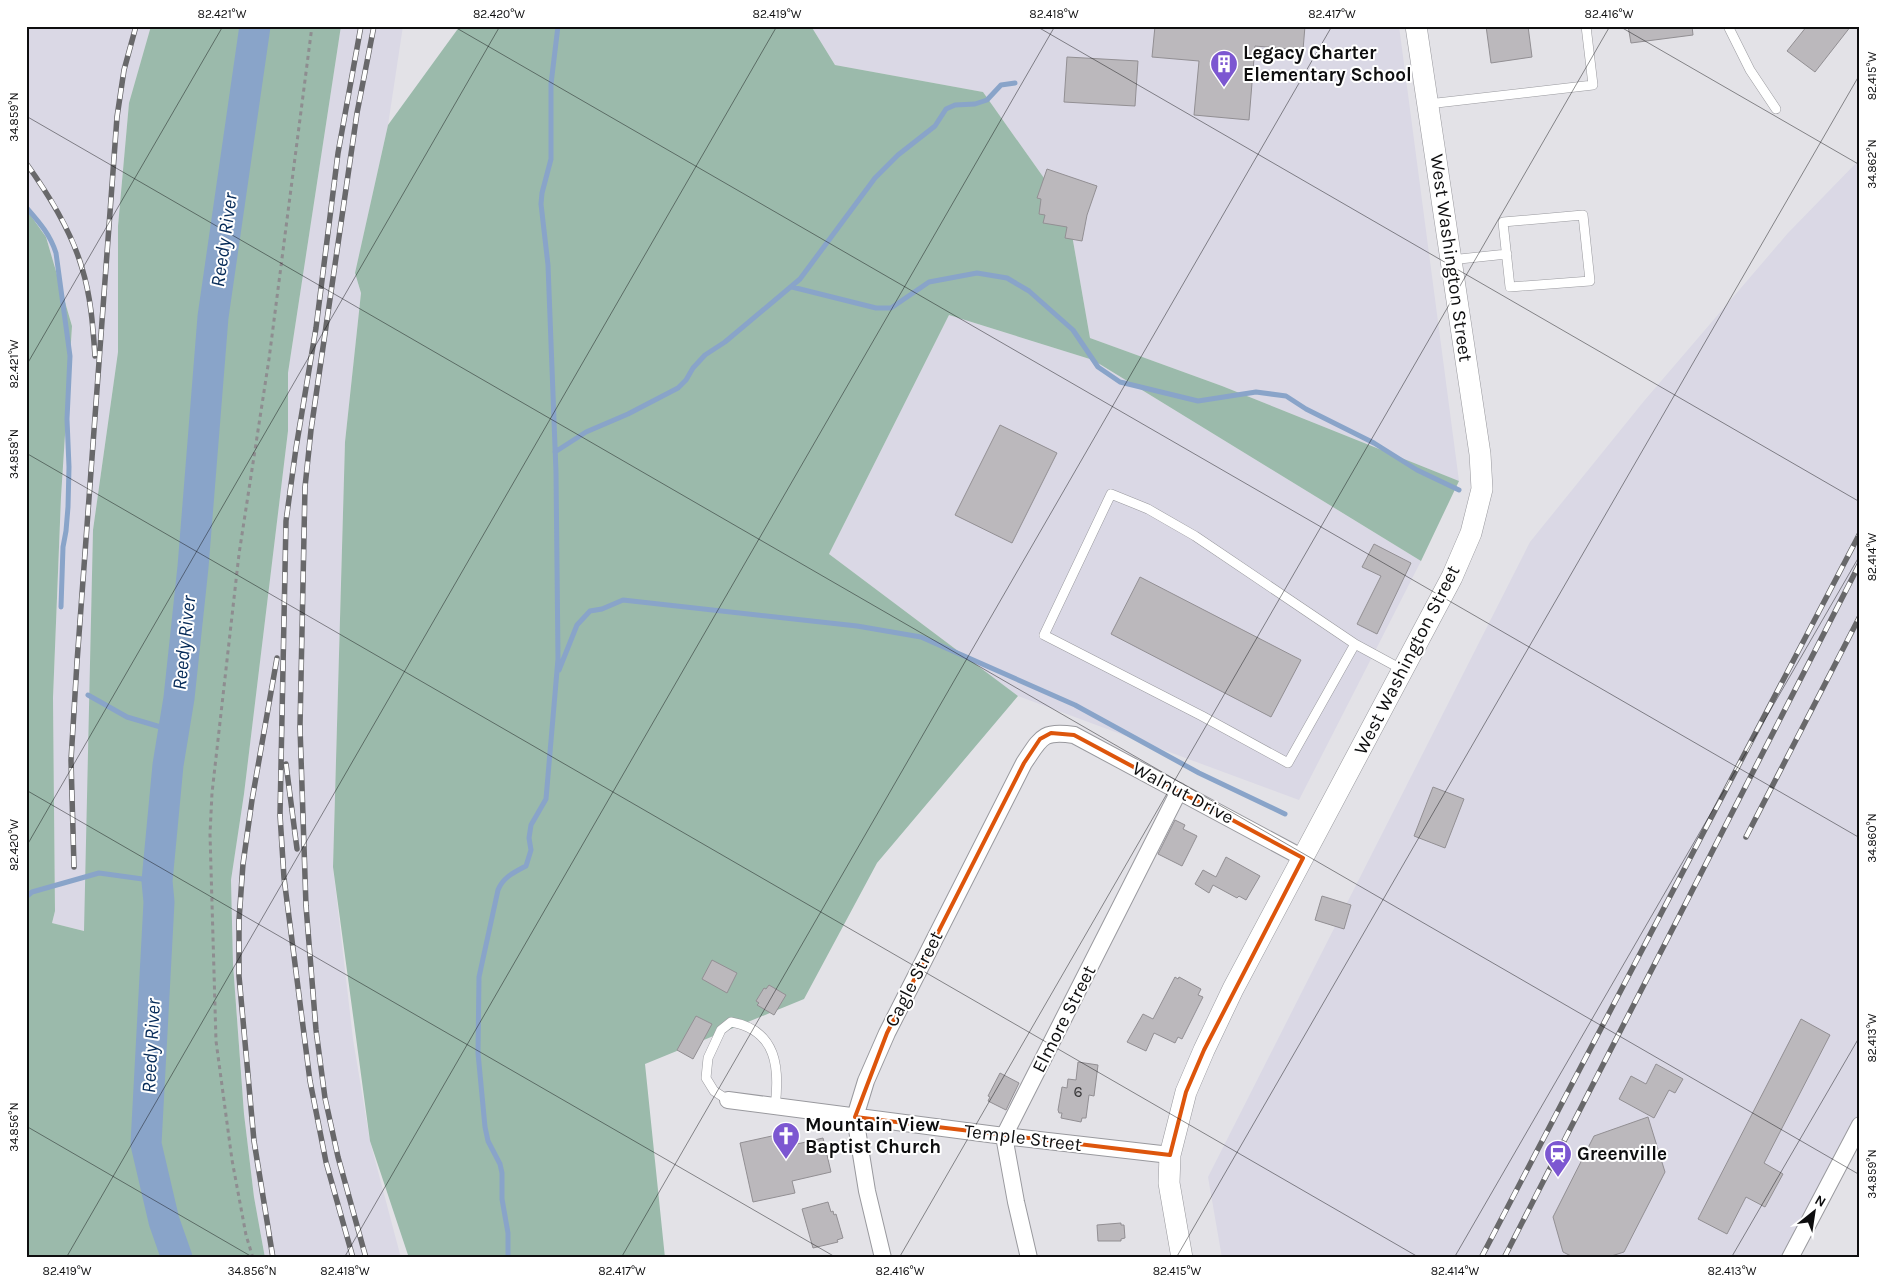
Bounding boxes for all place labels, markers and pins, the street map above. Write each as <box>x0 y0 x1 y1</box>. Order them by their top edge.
place label: Legacy Charter Elementary School <box>1243 42 1412 86</box>
building icon: Legacy Charter Elementary School <box>1209 49 1239 88</box>
place label: Mountain View Baptist Church <box>805 1114 941 1158</box>
church icon: Mountain View Baptist Church <box>771 1121 801 1160</box>
station icon: Greenville <box>1543 1139 1573 1178</box>
place label: Greenville <box>1577 1143 1667 1165</box>

